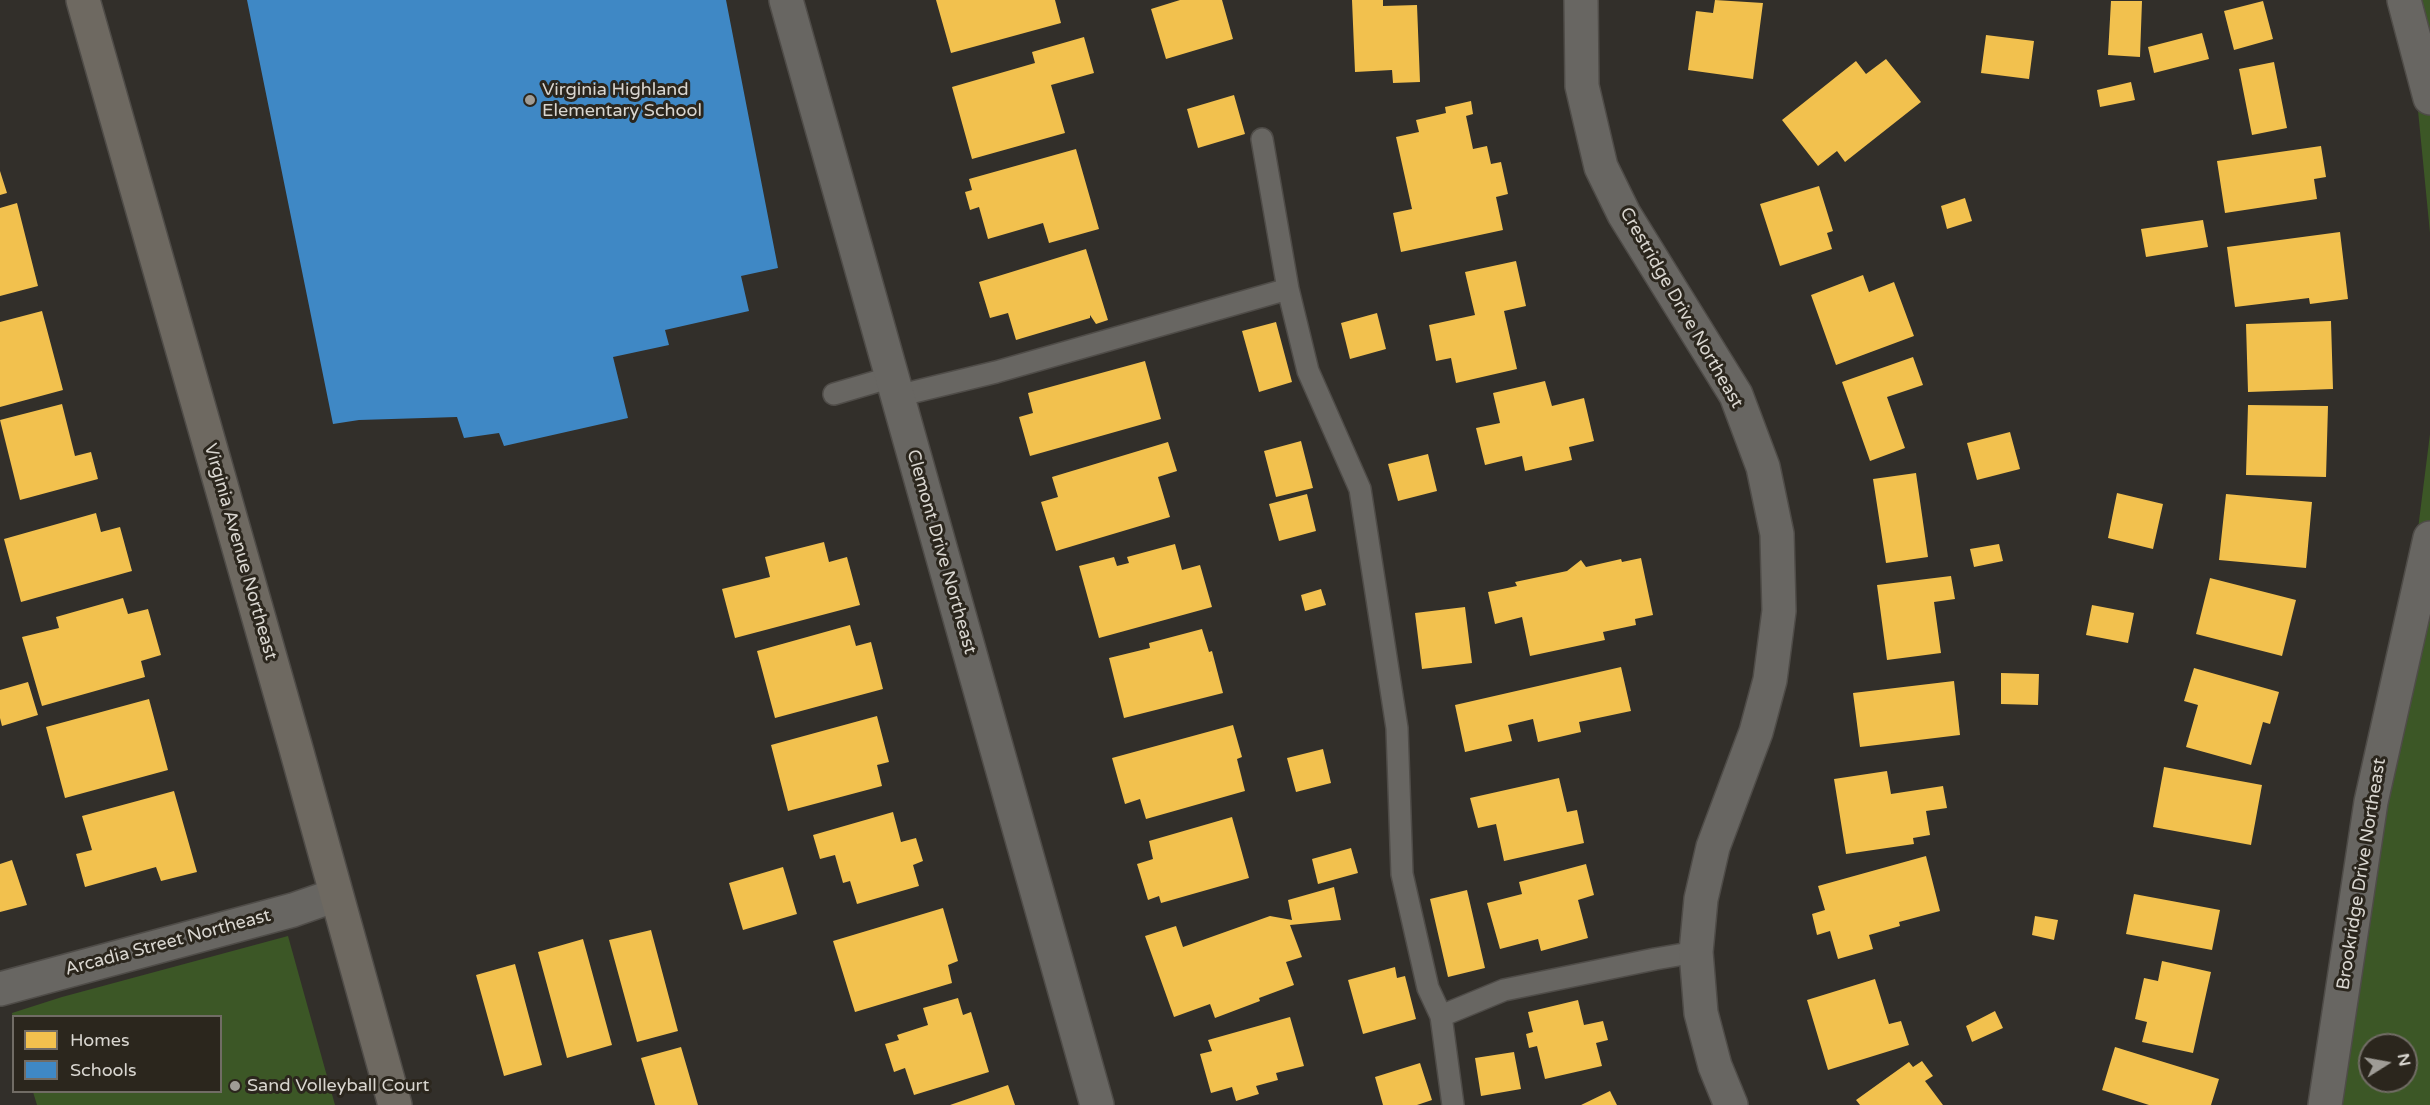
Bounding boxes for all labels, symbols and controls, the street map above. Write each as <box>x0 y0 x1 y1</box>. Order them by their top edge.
place label: Virginia Highland Elementary School <box>542 79 702 122</box>
marker: Virginia Highland Elementary School <box>523 93 537 107</box>
street label: Crestridge Drive Northeast <box>1615 204 1747 412</box>
street label: Virginia Avenue Northeast <box>199 441 281 663</box>
street label: Clemont Drive Northeast <box>901 447 981 657</box>
street label: Brookridge Drive Northeast <box>2333 757 2391 991</box>
street label: Arcadia Street Northeast <box>63 905 273 981</box>
legend <box>12 1015 222 1093</box>
text: Homes <box>70 1029 130 1051</box>
north arrow <box>2358 1033 2418 1093</box>
text: N <box>2393 1052 2415 1068</box>
text: Schools <box>70 1059 137 1081</box>
place label: Sand Volleyball Court <box>247 1075 429 1097</box>
marker: Sand Volleyball Court <box>228 1079 242 1093</box>

